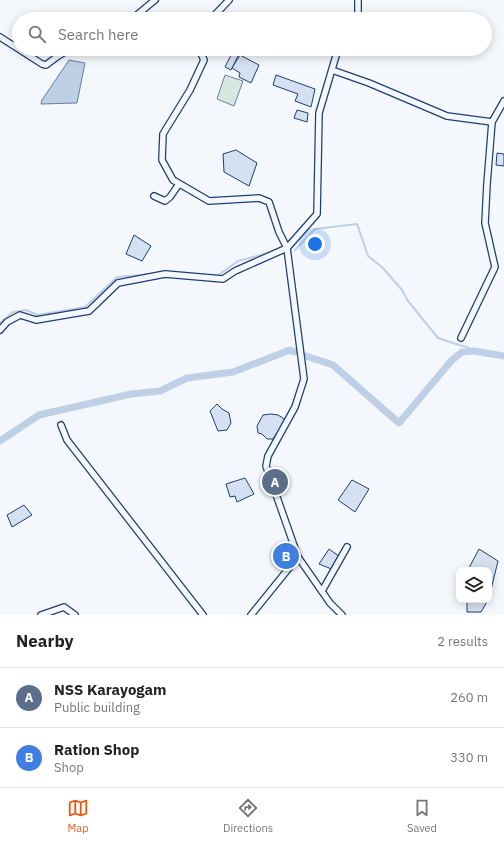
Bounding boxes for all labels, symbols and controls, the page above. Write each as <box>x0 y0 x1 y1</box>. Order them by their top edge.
search box <box>12 12 492 56</box>
icon: search <box>26 23 48 45</box>
text: Search here <box>58 25 138 44</box>
your location <box>305 234 325 254</box>
pin: A <box>262 467 288 497</box>
pin: B <box>273 541 299 571</box>
map controls <box>456 567 492 603</box>
button: layers <box>456 567 492 603</box>
text: Nearby <box>16 630 74 652</box>
text: 2 results <box>437 633 488 650</box>
text: NSS Karayogam <box>54 680 167 699</box>
text: A <box>25 689 33 706</box>
text: 260 m <box>450 689 488 706</box>
text: Public building <box>54 699 140 716</box>
text: Ration Shop <box>54 740 139 759</box>
text: B <box>25 749 33 766</box>
text: 330 m <box>450 749 488 766</box>
text: Shop <box>54 759 84 776</box>
tab: Map <box>67 797 89 835</box>
tab: Directions <box>223 797 273 835</box>
tab: Saved <box>407 797 437 835</box>

